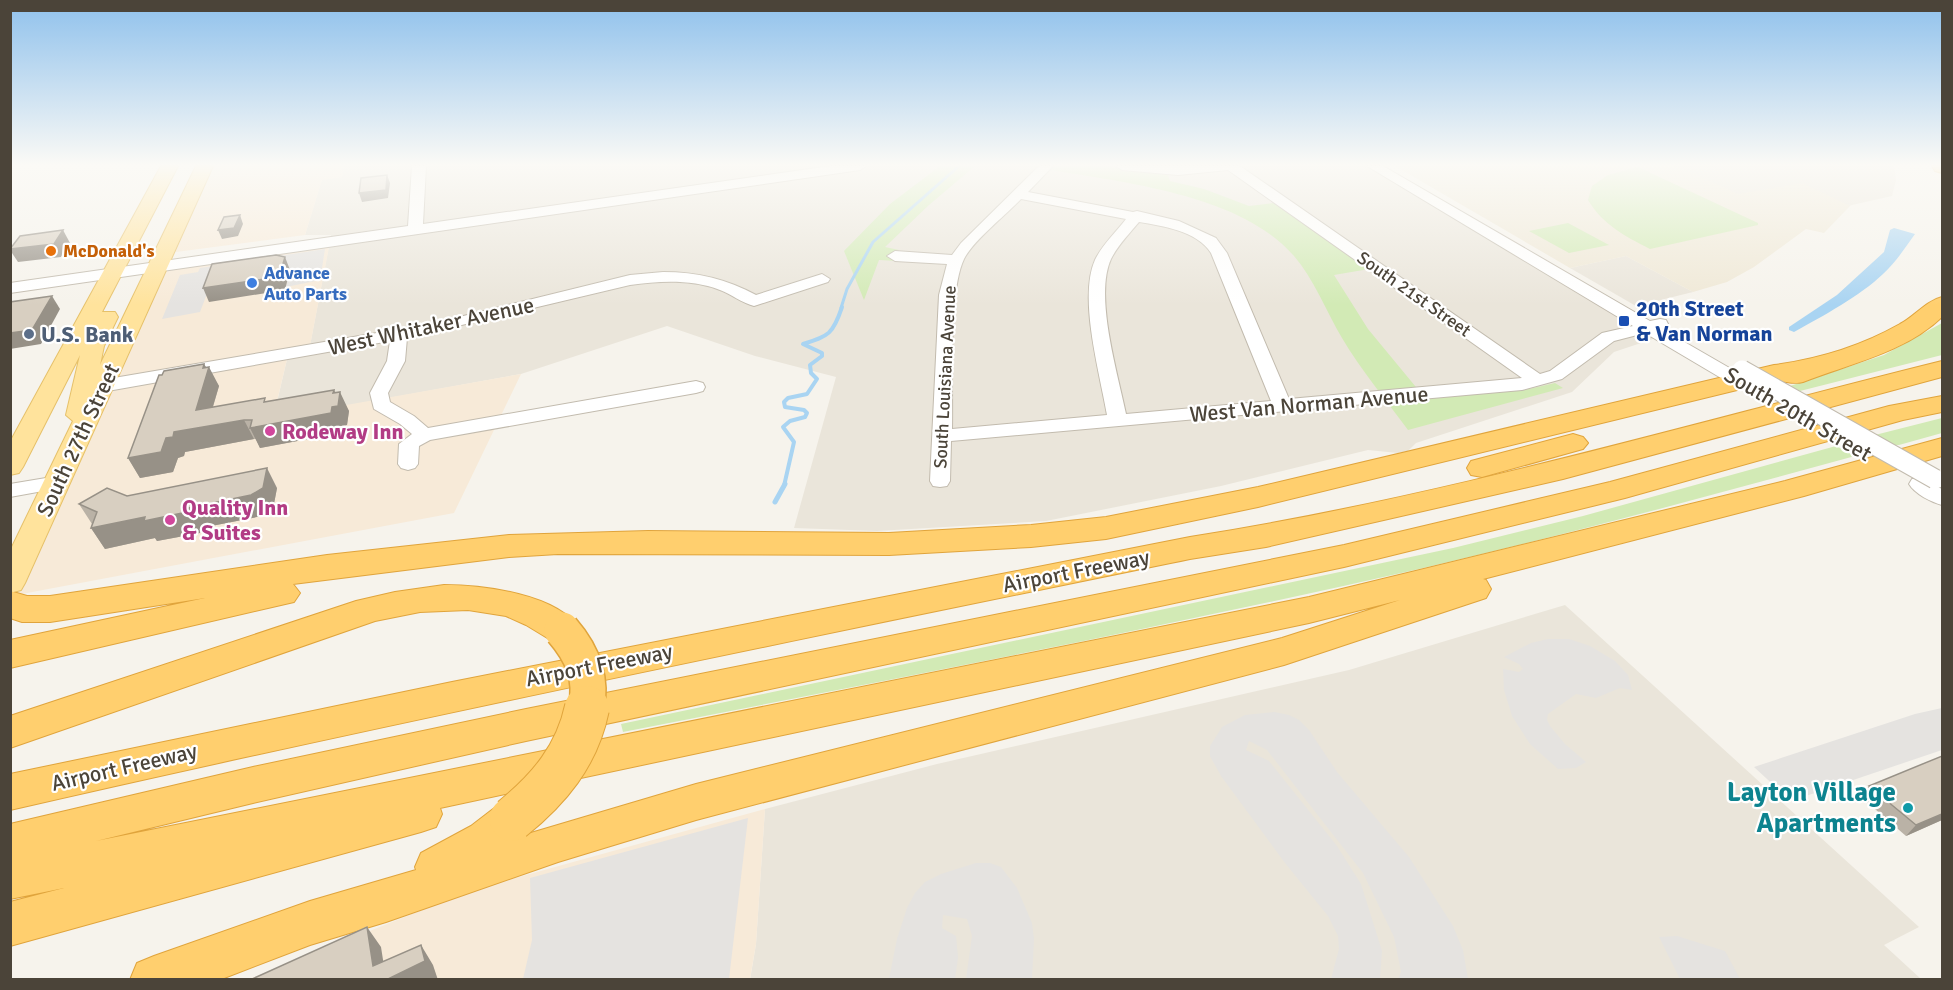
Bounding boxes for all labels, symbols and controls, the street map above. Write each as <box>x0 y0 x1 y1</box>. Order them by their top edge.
place label: McDonald's <box>63 240 154 262</box>
marker: McDonald's <box>44 244 58 258</box>
street label: South 21st Street <box>1353 247 1475 341</box>
place label: Advance Auto Parts <box>264 262 347 305</box>
marker: Advance Auto Parts <box>245 276 259 290</box>
street label: South Louisiana Avenue <box>929 285 961 469</box>
street label: West Whitaker Avenue <box>326 291 536 361</box>
place label: 20th Street & Van Norman <box>1636 295 1773 347</box>
marker: 20th Street & Van Norman <box>1617 314 1631 328</box>
place label: U.S. Bank <box>41 321 134 348</box>
marker: U.S. Bank <box>22 327 36 341</box>
street label: South 27th Street <box>31 359 125 521</box>
street label: South 20th Street <box>1719 361 1877 467</box>
street label: West Van Norman Avenue <box>1188 380 1430 428</box>
place label: Rodeway Inn <box>282 418 404 445</box>
marker: Rodeway Inn <box>263 424 277 438</box>
place label: Quality Inn & Suites <box>182 494 288 546</box>
marker: Quality Inn & Suites <box>163 513 177 527</box>
street label: Airport Freeway <box>1000 543 1152 598</box>
street label: Airport Freeway <box>523 637 675 692</box>
street label: Airport Freeway <box>48 737 200 797</box>
place label: Layton Village Apartments <box>1727 776 1896 840</box>
marker: Layton Village Apartments <box>1901 801 1915 815</box>

